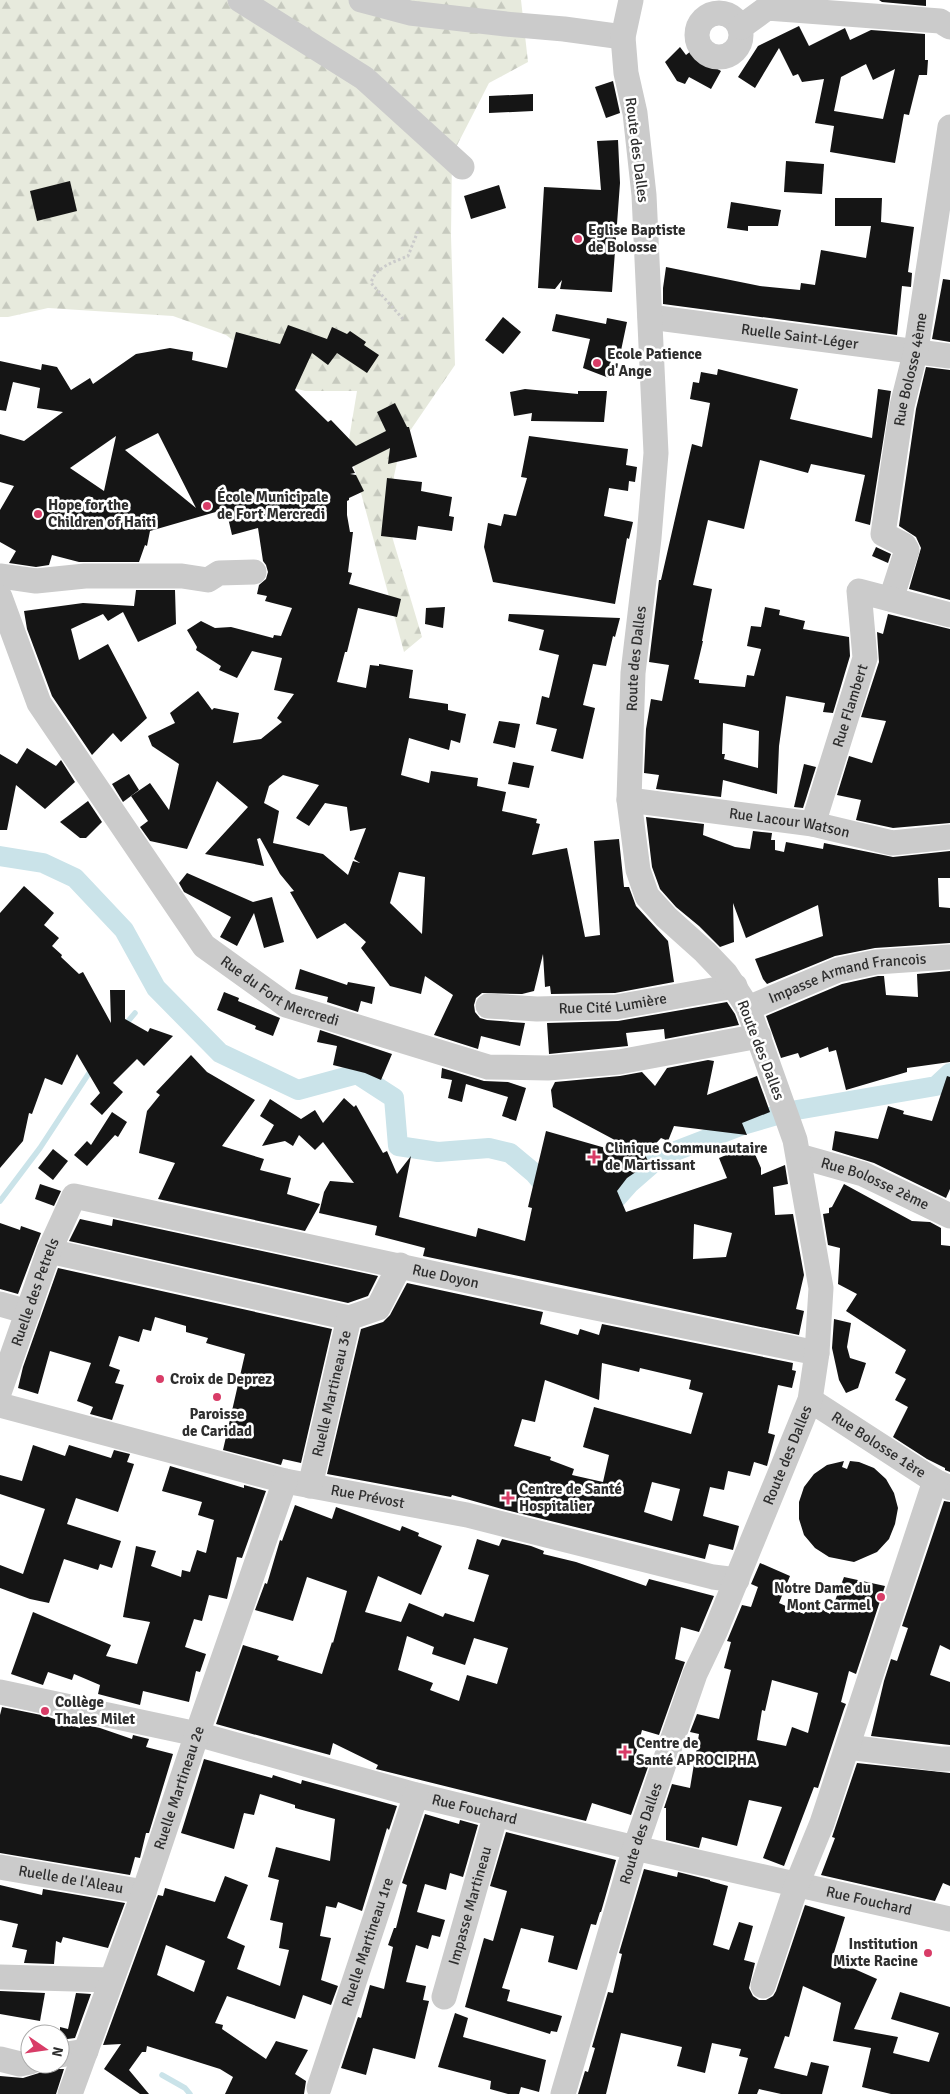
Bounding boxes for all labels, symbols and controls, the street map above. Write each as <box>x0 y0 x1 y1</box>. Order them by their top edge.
street label: Route des Dalles <box>622 96 652 204</box>
place label: Eglise Baptiste de Bolosse <box>588 221 686 256</box>
marker: Eglise Baptiste de Bolosse <box>572 233 584 245</box>
street label: Rue Bolosse 4ème <box>890 311 931 427</box>
street label: Ruelle Saint-Léger <box>740 320 860 353</box>
place label: Ecole Patience d'Ange <box>607 345 702 380</box>
marker: Ecole Patience d'Ange <box>591 357 603 369</box>
place label: École Municipale de Fort Mercredi <box>217 487 328 523</box>
place label: Hope for the Children of Haiti <box>48 496 156 531</box>
marker: École Municipale de Fort Mercredi <box>201 500 213 512</box>
marker: Hope for the Children of Haiti <box>32 508 44 520</box>
street label: Route des Dalles <box>623 604 650 712</box>
street label: Rue Flambert <box>829 662 872 749</box>
street label: Rue Lacour Watson <box>728 804 852 842</box>
street label: Impasse Armand Francois <box>766 950 927 1007</box>
street label: Rue du Fort Mercredi <box>217 952 341 1030</box>
street label: Rue Cité Lumière <box>558 989 668 1017</box>
street label: Route des Dalles <box>734 997 789 1103</box>
place label: Clinique Communautaire de Martissant <box>605 1139 767 1174</box>
marker: Clinique Communautaire de Martissant <box>587 1150 601 1164</box>
street label: Rue Bolosse 2ème <box>819 1154 932 1214</box>
street label: Ruelle des Petrels <box>7 1235 63 1349</box>
street label: Rue Doyon <box>411 1260 481 1292</box>
street label: Ruelle Martineau 3e <box>308 1328 355 1458</box>
place label: Croix de Deprez <box>170 1370 272 1388</box>
marker: Croix de Deprez <box>154 1373 166 1385</box>
marker: Paroisse de Caridad <box>211 1391 223 1403</box>
street label: Route des Dalles <box>759 1402 816 1508</box>
place label: Paroisse de Caridad <box>182 1405 252 1440</box>
street label: Rue Bolosse 1ère <box>828 1407 929 1482</box>
place label: Centre de Santé Hospitalier <box>519 1480 622 1515</box>
street label: Rue Prévost <box>329 1481 406 1512</box>
marker: Centre de Santé Hospitalier <box>501 1491 515 1505</box>
place label: Notre Dame du Mont Carmel <box>774 1579 871 1614</box>
marker: Notre Dame du Mont Carmel <box>875 1591 887 1603</box>
place label: Collège Thales Milet <box>55 1693 135 1728</box>
marker: Collège Thales Milet <box>39 1705 51 1717</box>
street label: Ruelle Martineau 2e <box>150 1724 208 1852</box>
place label: Centre de Santé APROCIPHA <box>636 1734 757 1769</box>
marker: Centre de Santé APROCIPHA <box>618 1745 632 1759</box>
street label: Route des Dalles <box>616 1780 666 1886</box>
street label: Rue Fouchard <box>430 1790 519 1828</box>
street label: Impasse Martineau <box>445 1844 495 1967</box>
street label: Ruelle de l'Aleau <box>17 1861 125 1897</box>
street label: Ruelle Martineau 1re <box>338 1875 397 2008</box>
street label: Rue Fouchard <box>824 1882 914 1919</box>
place label: Institution Mixte Racine <box>833 1935 918 1970</box>
marker: Institution Mixte Racine <box>922 1947 934 1959</box>
north arrow <box>20 2024 70 2074</box>
text: N <box>48 2045 67 2058</box>

